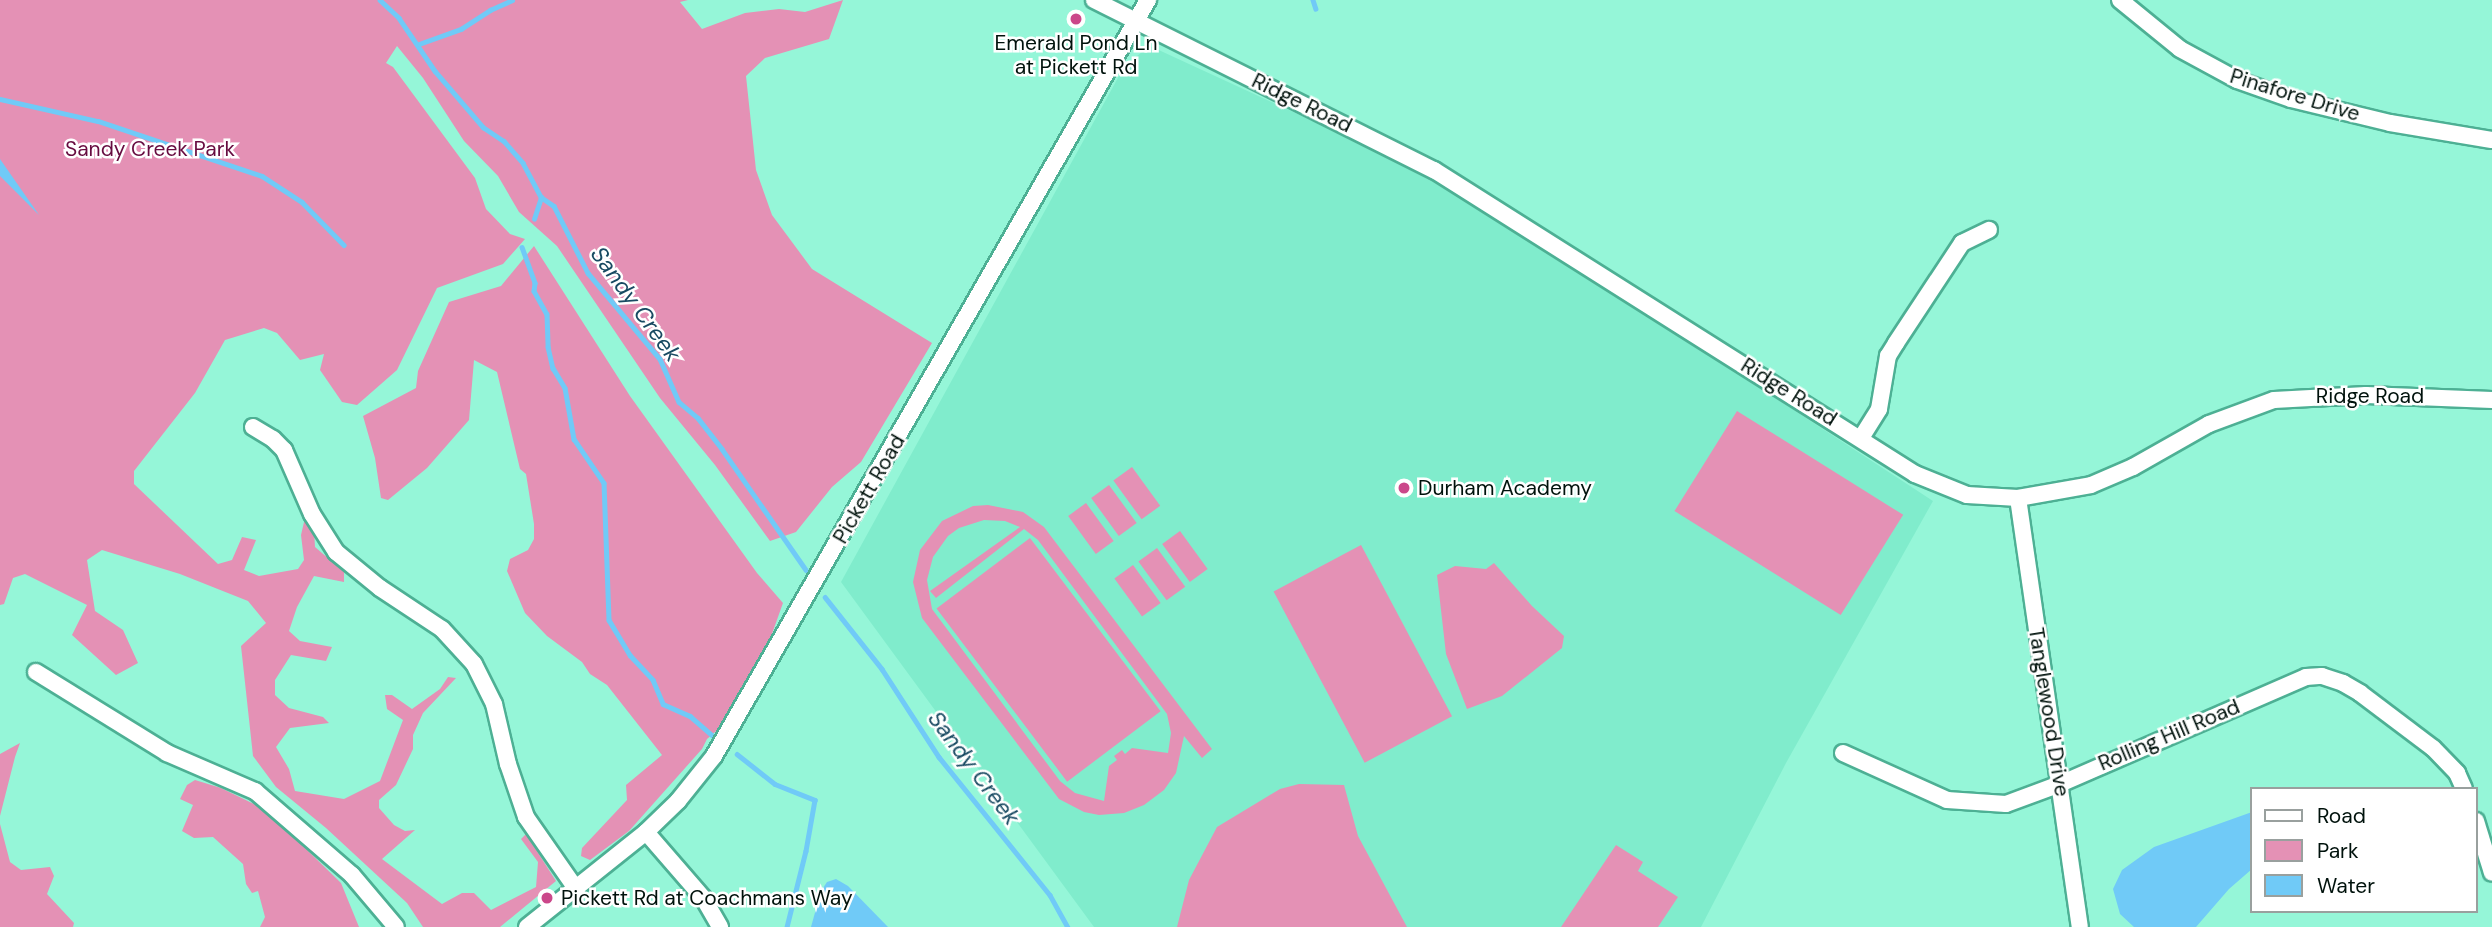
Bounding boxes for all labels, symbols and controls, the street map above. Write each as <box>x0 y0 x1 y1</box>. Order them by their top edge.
marker: Emerald Pond Ln at Pickett Rd <box>1068 11 1084 27</box>
place label: Emerald Pond Ln at Pickett Rd <box>994 30 1158 80</box>
street label: Pinafore Drive <box>2227 63 2363 127</box>
street label: Ridge Road <box>1248 68 1356 138</box>
park label: Sandy Creek Park <box>65 136 235 162</box>
water label: Sandy Creek <box>585 241 687 367</box>
street label: Ridge Road <box>1736 353 1842 431</box>
street label: Ridge Road <box>2316 383 2424 409</box>
street label: Pickett Road <box>828 430 910 548</box>
place label: Durham Academy <box>1418 475 1592 501</box>
marker: Durham Academy <box>1396 480 1412 496</box>
street label: Tanglewood Drive <box>2023 626 2075 798</box>
street label: Rolling Hill Road <box>2094 694 2244 776</box>
water label: Sandy Creek <box>922 706 1026 830</box>
legend <box>2250 787 2478 913</box>
text: Road <box>2317 802 2366 830</box>
text: Park <box>2317 837 2358 865</box>
text: Water <box>2317 872 2375 900</box>
place label: Pickett Rd at Coachmans Way <box>561 885 853 911</box>
marker: Pickett Rd at Coachmans Way <box>539 890 555 906</box>

